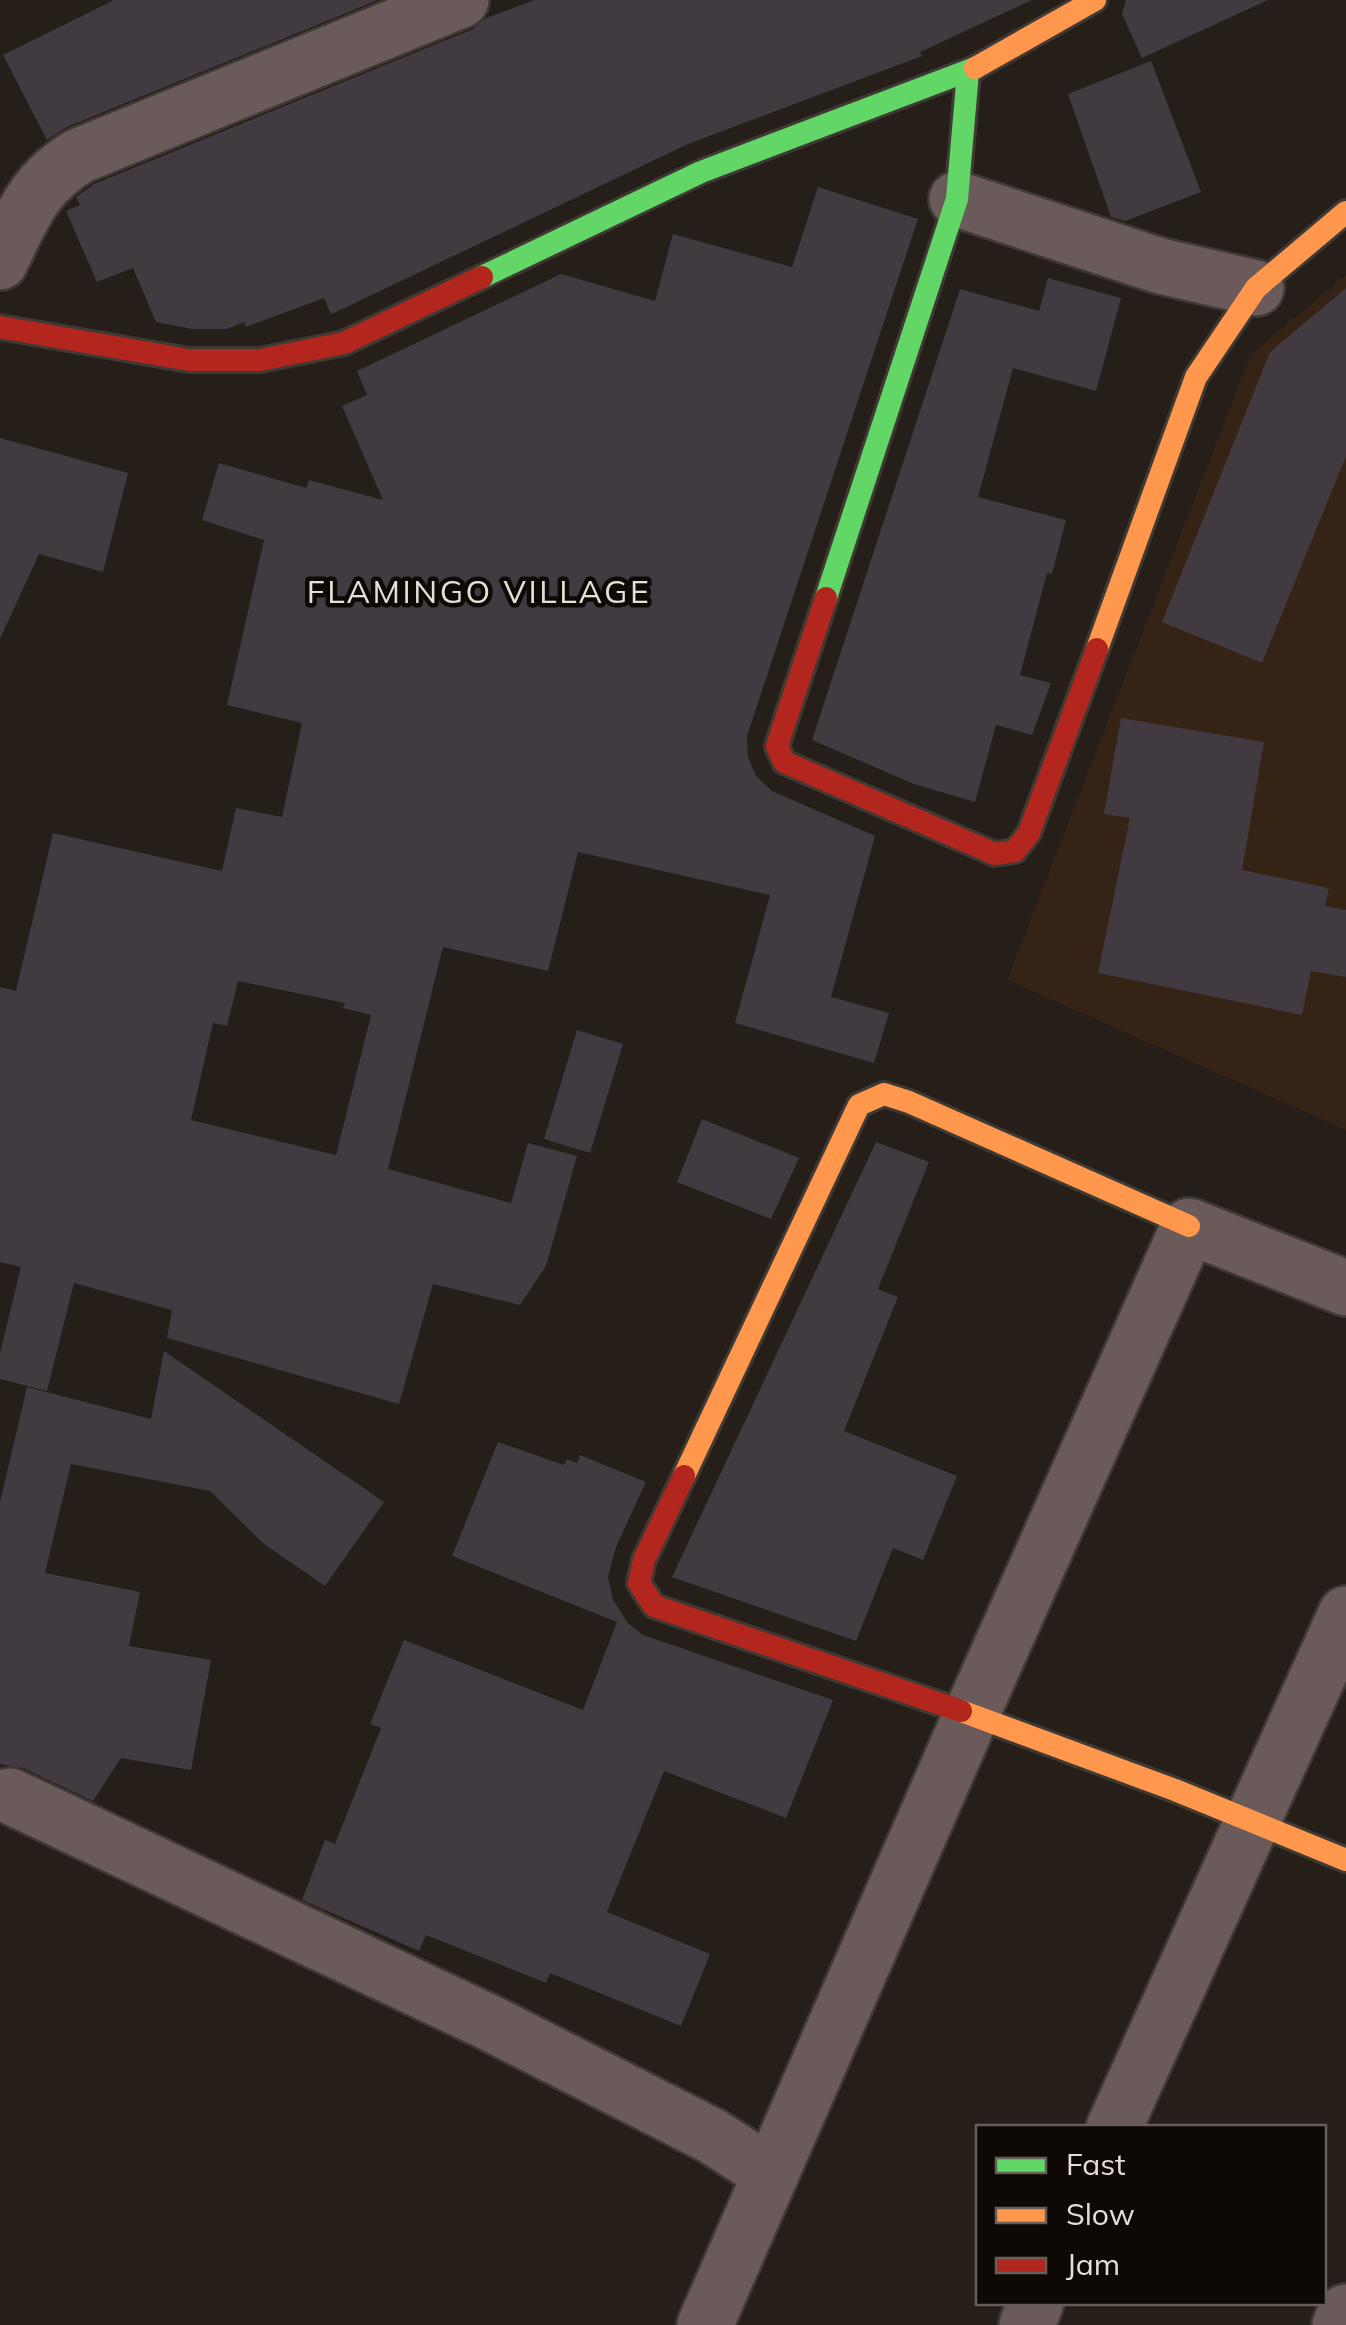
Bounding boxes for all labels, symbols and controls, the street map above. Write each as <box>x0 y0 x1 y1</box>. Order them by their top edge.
district label: FLAMINGO VILLAGE <box>307 571 651 611</box>
legend <box>976 2125 1326 2305</box>
text: Fast <box>1066 2145 1126 2183</box>
text: Slow <box>1066 2195 1135 2233</box>
text: Jam <box>1066 2245 1120 2283</box>

